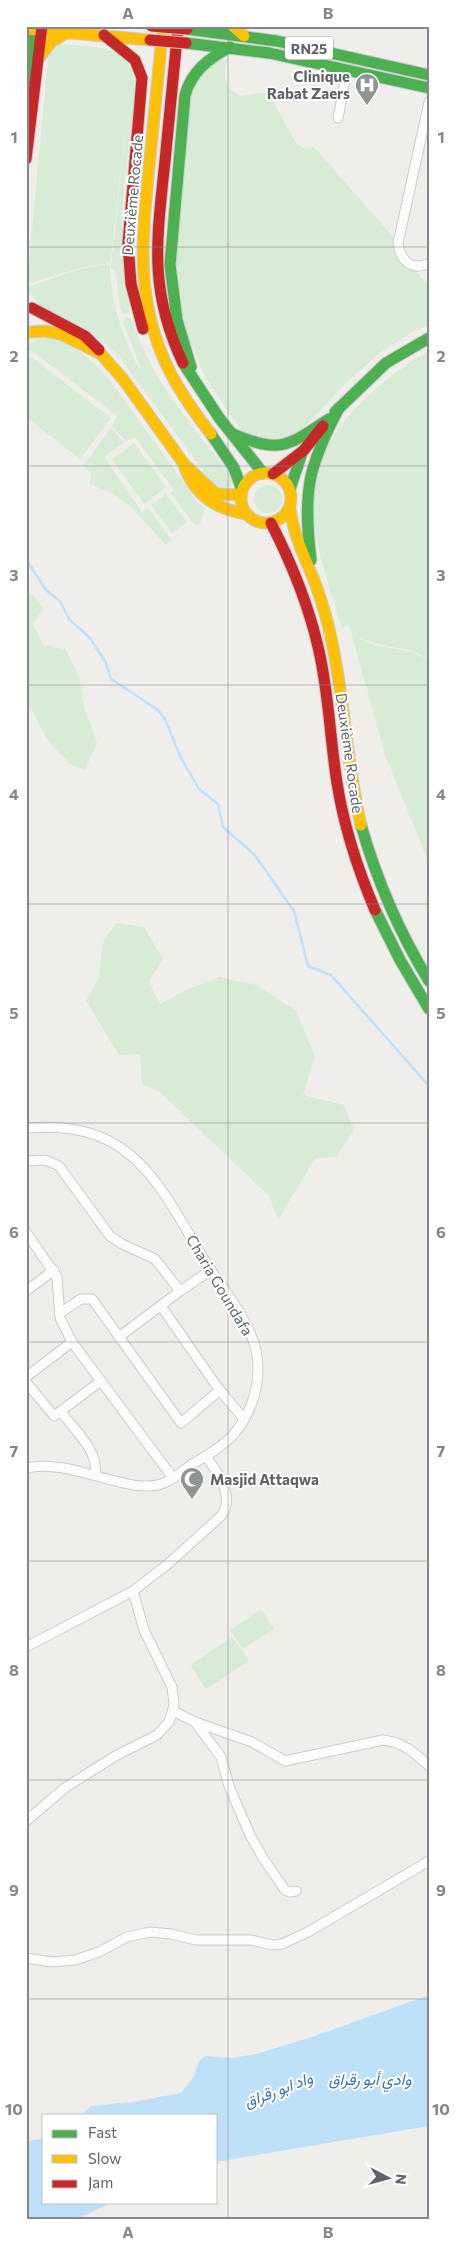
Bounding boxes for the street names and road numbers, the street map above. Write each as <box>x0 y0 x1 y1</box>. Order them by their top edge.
road number: RN25 <box>285 36 333 59</box>
street label: Deuxième Rocade <box>118 134 146 256</box>
street label: Deuxième Rocade <box>333 692 367 814</box>
street label: Charia Goundafa <box>183 1231 257 1339</box>

